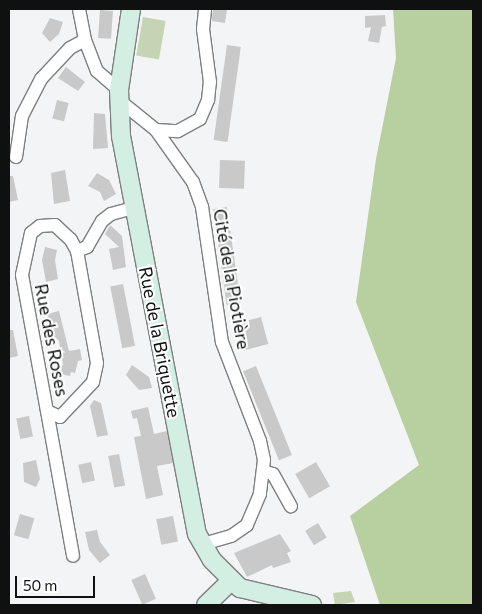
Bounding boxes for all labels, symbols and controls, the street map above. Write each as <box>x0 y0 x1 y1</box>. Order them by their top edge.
street label: Cité de la Piotière <box>209 207 255 351</box>
street label: Rue de la Briquette <box>135 265 185 419</box>
street label: Rue des Roses <box>30 282 74 398</box>
scale bar <box>18 566 98 598</box>
text: 50 m <box>23 576 57 594</box>

